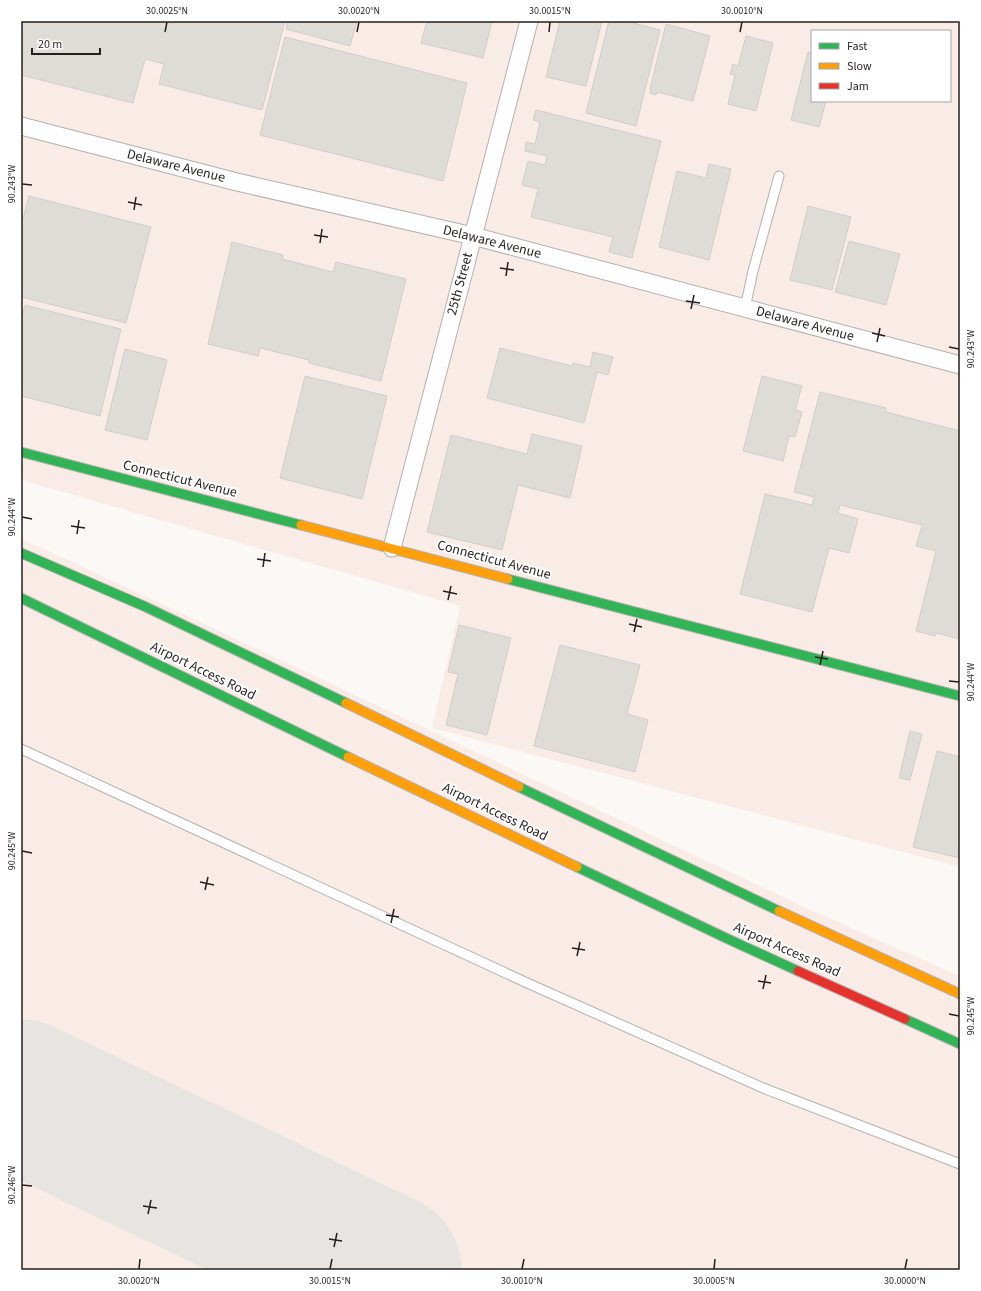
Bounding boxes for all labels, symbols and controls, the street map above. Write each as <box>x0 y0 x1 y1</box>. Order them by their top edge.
text: 30.0025°N <box>146 4 188 18</box>
text: 30.0020°N <box>338 4 380 18</box>
text: 30.0015°N <box>529 4 571 18</box>
text: 30.0010°N <box>721 4 763 18</box>
scale bar <box>32 30 100 56</box>
legend <box>811 30 951 102</box>
text: 20 m <box>38 36 62 53</box>
text: Fast <box>847 38 867 55</box>
text: Slow <box>847 58 872 75</box>
text: Jam <box>847 78 869 95</box>
street label: Delaware Avenue <box>125 144 227 188</box>
text: 90.243°W <box>5 165 19 203</box>
street label: Delaware Avenue <box>441 220 543 264</box>
street label: 25th Street <box>442 250 478 318</box>
street label: Delaware Avenue <box>754 301 856 347</box>
text: 90.243°W <box>964 330 978 368</box>
street label: Connecticut Avenue <box>121 455 239 503</box>
text: 90.244°W <box>5 498 19 536</box>
street label: Connecticut Avenue <box>435 535 553 585</box>
street label: Airport Access Road <box>147 637 259 705</box>
text: 90.244°W <box>964 663 978 701</box>
street label: Airport Access Road <box>439 778 551 846</box>
text: 90.245°W <box>5 832 19 870</box>
street label: Airport Access Road <box>730 917 844 983</box>
text: 90.245°W <box>964 997 978 1035</box>
text: 90.246°W <box>5 1166 19 1204</box>
text: 30.0020°N <box>118 1274 160 1288</box>
text: 30.0015°N <box>309 1274 351 1288</box>
text: 30.0010°N <box>501 1274 543 1288</box>
text: 30.0005°N <box>693 1274 735 1288</box>
text: 30.0000°N <box>884 1274 926 1288</box>

